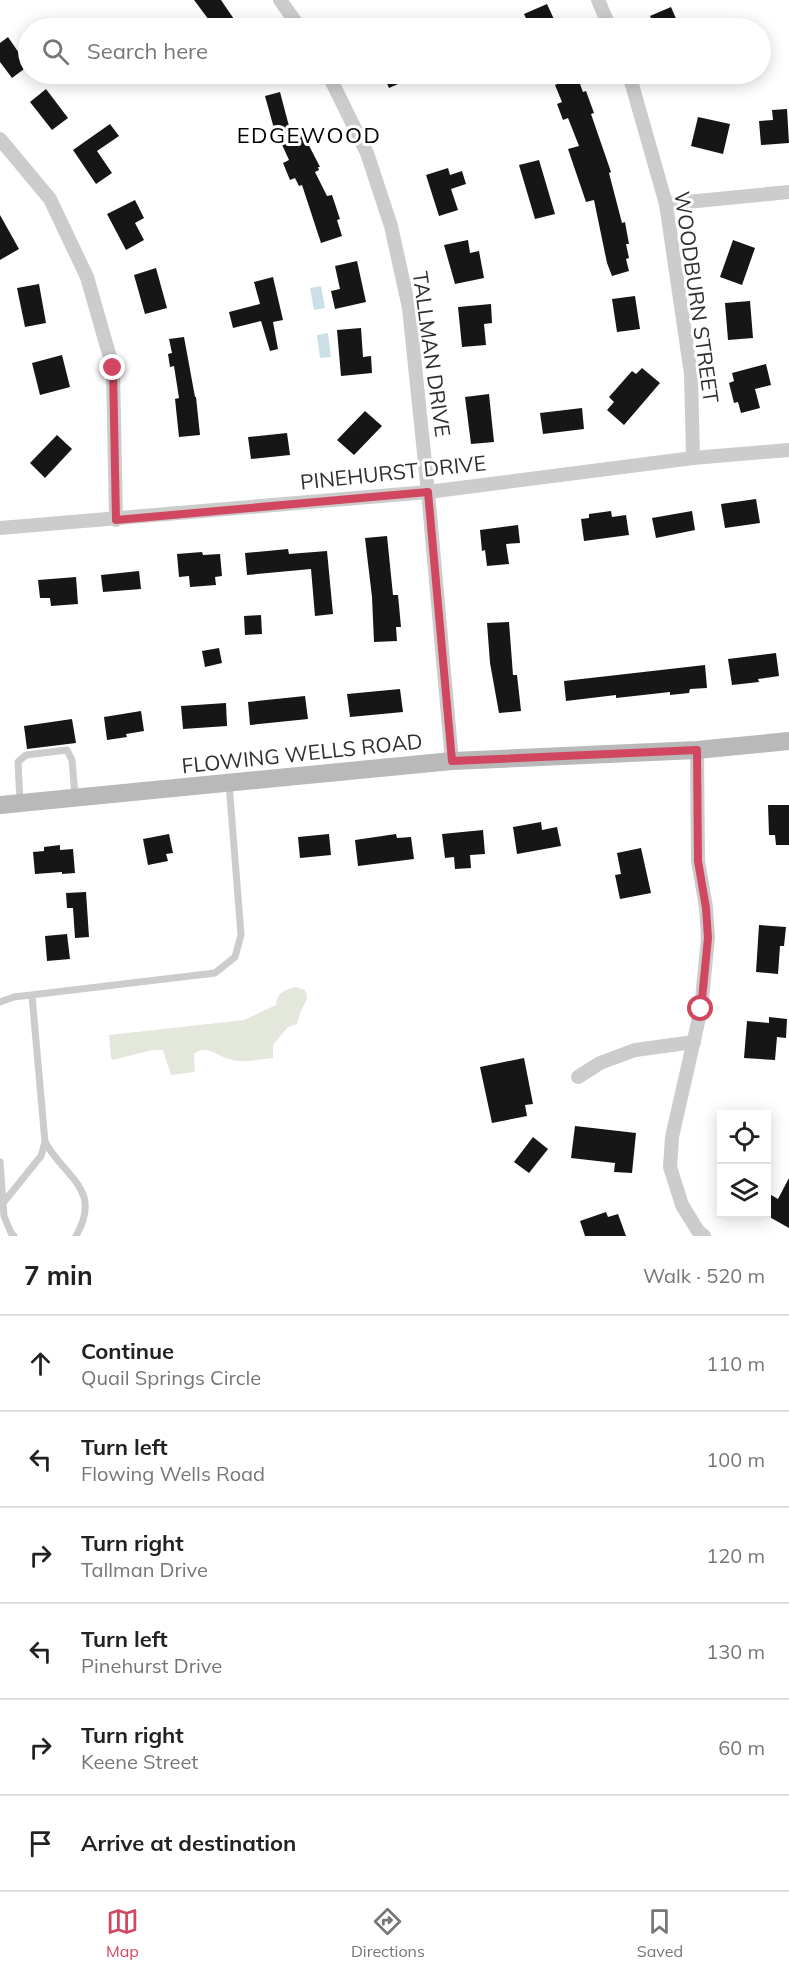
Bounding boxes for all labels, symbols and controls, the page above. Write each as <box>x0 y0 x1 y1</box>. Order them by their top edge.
search box <box>18 18 771 84</box>
icon: search <box>39 35 72 68</box>
text: Search here <box>87 37 208 65</box>
district label: EDGEWOOD <box>237 121 381 149</box>
street label: WOODBURN STREET <box>669 189 725 405</box>
street label: TALLMAN DRIVE <box>408 270 456 438</box>
route end <box>99 354 125 380</box>
street label: PINEHURST DRIVE <box>299 449 487 495</box>
street label: FLOWING WELLS ROAD <box>180 727 424 779</box>
route start <box>687 995 713 1021</box>
map controls <box>717 1110 771 1218</box>
button: locate <box>717 1110 771 1164</box>
button: layers <box>717 1164 771 1218</box>
text: 7 min <box>24 1259 93 1292</box>
text: Walk · 520 m <box>643 1263 765 1288</box>
text: Continue <box>81 1337 174 1365</box>
icon: ahead <box>24 1347 57 1380</box>
text: 110 m <box>706 1351 765 1376</box>
text: Quail Springs Circle <box>81 1365 261 1390</box>
text: Turn left <box>81 1433 168 1461</box>
icon: left <box>24 1443 57 1476</box>
text: 100 m <box>706 1447 765 1472</box>
text: Flowing Wells Road <box>81 1461 265 1486</box>
text: Turn right <box>81 1529 184 1557</box>
icon: right <box>24 1539 57 1572</box>
text: 120 m <box>706 1543 765 1568</box>
text: Tallman Drive <box>81 1557 208 1582</box>
text: Turn left <box>81 1625 168 1653</box>
icon: left <box>24 1635 57 1668</box>
text: 130 m <box>706 1639 765 1664</box>
text: Pinehurst Drive <box>81 1653 222 1678</box>
text: Turn right <box>81 1721 184 1749</box>
icon: right <box>24 1731 57 1764</box>
text: 60 m <box>718 1735 765 1760</box>
text: Keene Street <box>81 1749 198 1774</box>
icon: arrive <box>24 1827 57 1860</box>
text: Arrive at destination <box>81 1829 296 1857</box>
tab: Map <box>106 1905 139 1961</box>
tab: Directions <box>351 1905 425 1961</box>
tab: Saved <box>637 1905 683 1961</box>

